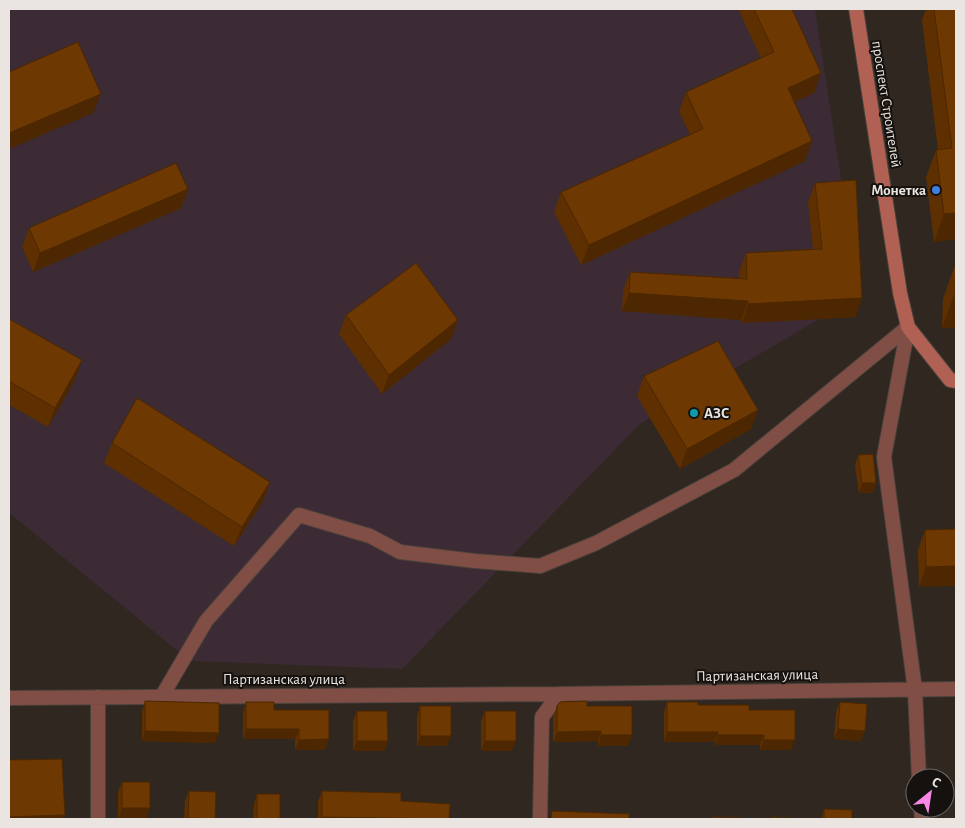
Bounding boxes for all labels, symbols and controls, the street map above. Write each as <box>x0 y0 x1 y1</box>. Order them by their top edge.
street label: проспект Строителей <box>869 40 904 169</box>
place label: Монетка <box>871 183 926 198</box>
marker: Монетка <box>930 184 942 196</box>
place label: АЗС <box>704 406 729 421</box>
marker: АЗС <box>688 407 700 419</box>
street label: Партизанская улица <box>696 667 818 684</box>
street label: Партизанская улица <box>223 672 345 687</box>
north arrow <box>905 768 955 818</box>
text: С <box>929 775 943 791</box>

